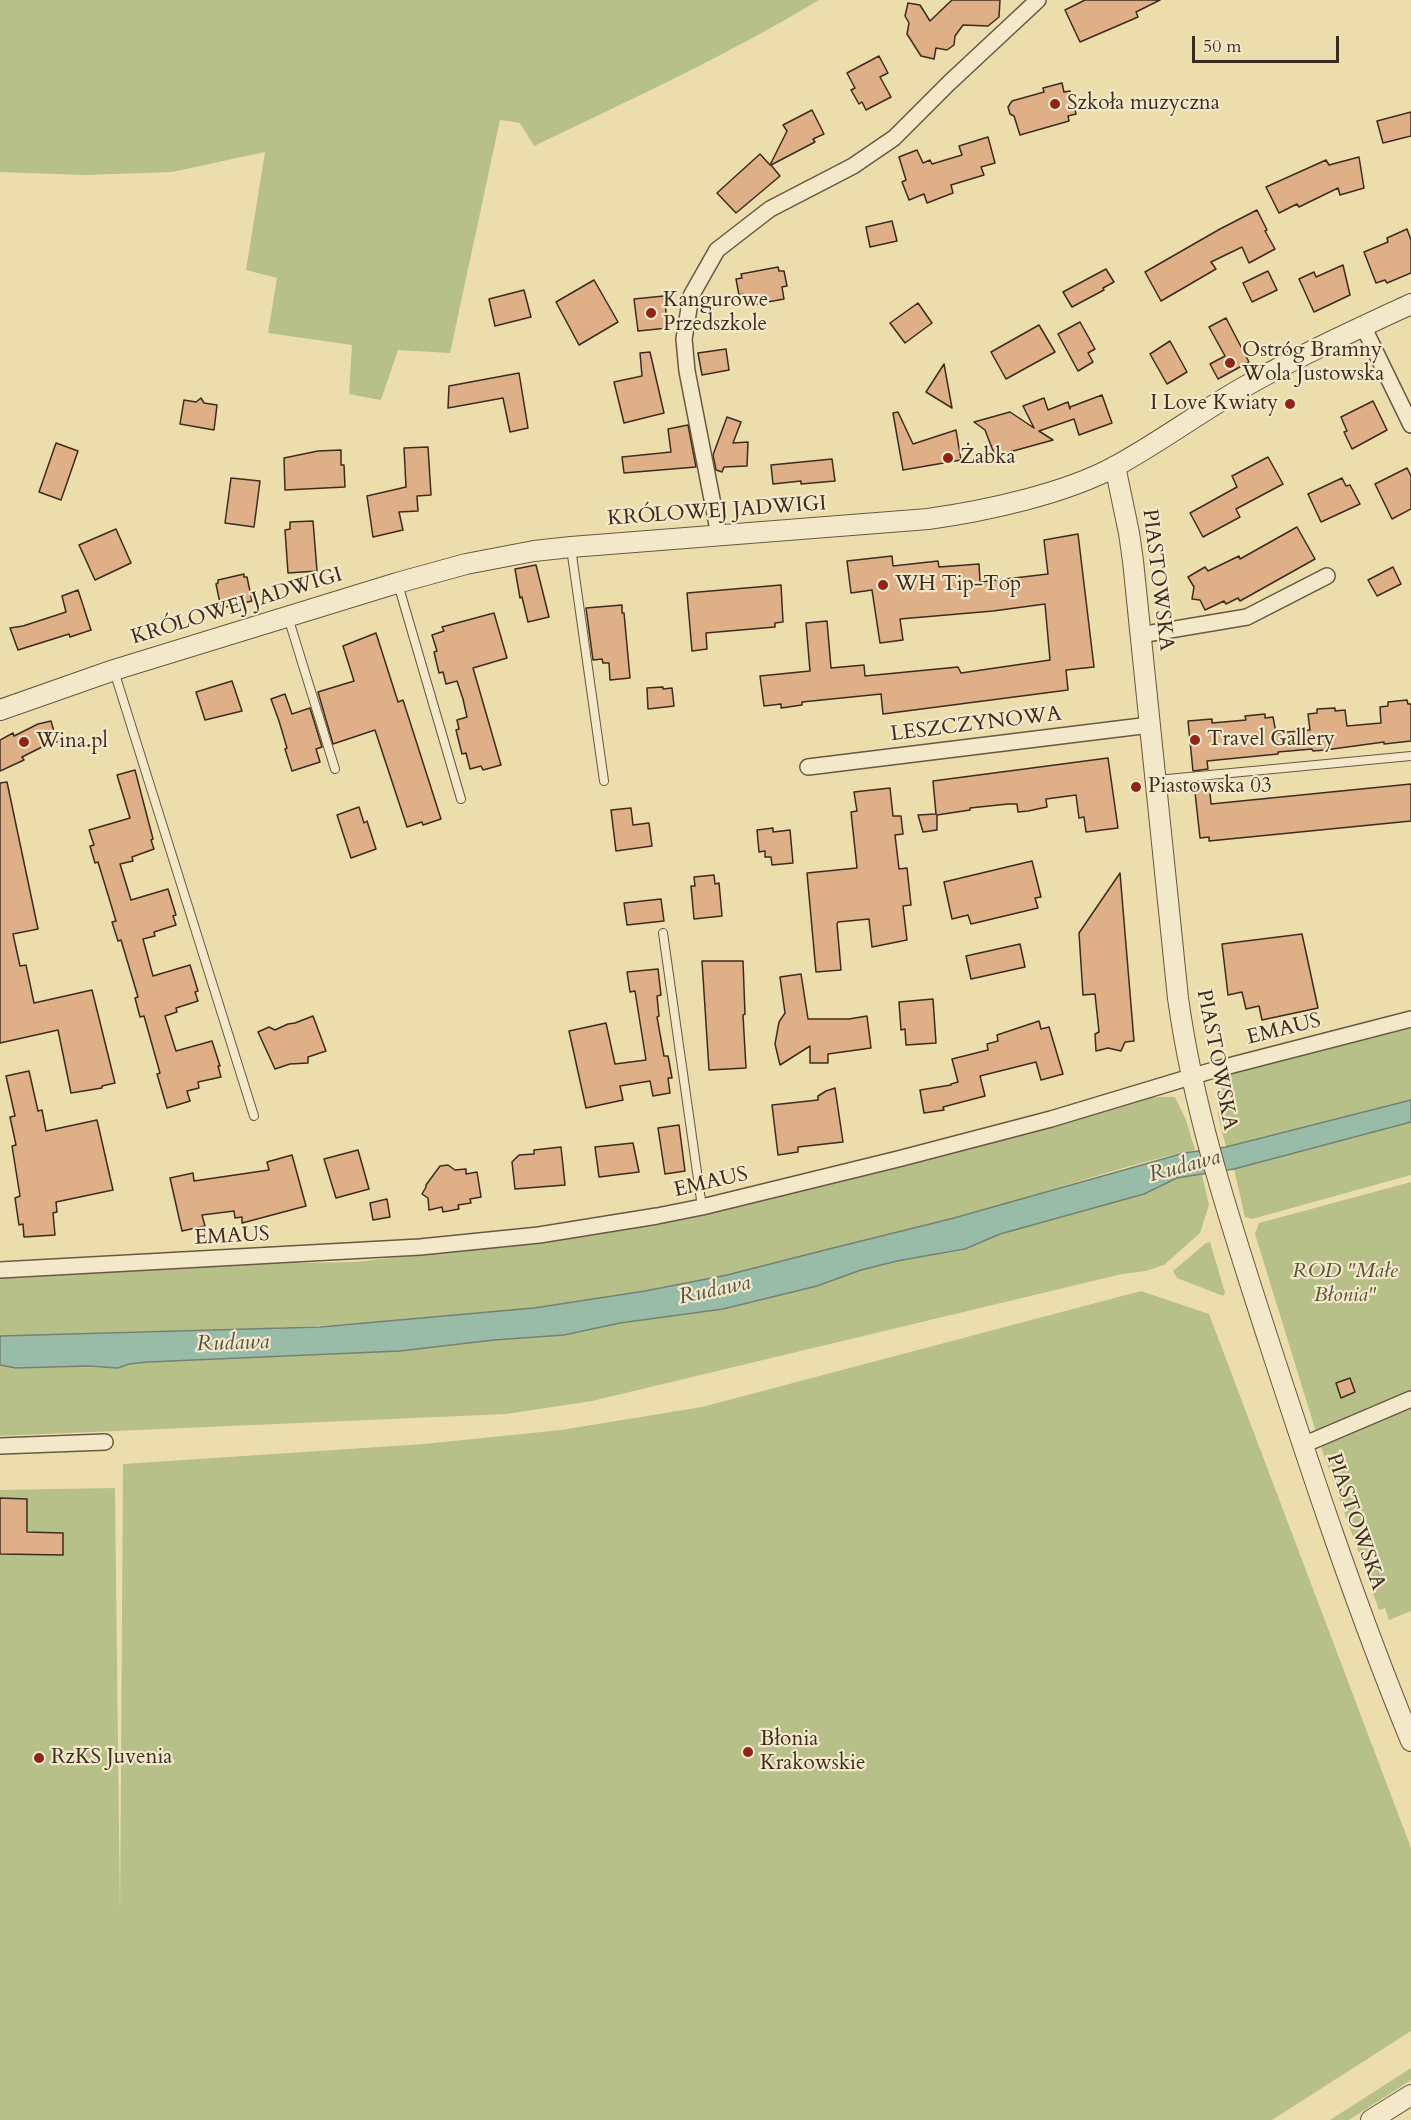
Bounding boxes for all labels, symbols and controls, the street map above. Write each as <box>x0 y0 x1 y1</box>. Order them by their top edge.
scale bar <box>1195 24 1342 62</box>
text: 50 m <box>1203 34 1242 59</box>
place label: Szkoła muzyczna <box>1067 91 1220 117</box>
marker: Szkoła muzyczna <box>1048 97 1062 111</box>
place label: Kangurowe Przedszkole <box>663 288 768 338</box>
marker: Kangurowe Przedszkole <box>644 306 658 320</box>
place label: Ostróg Bramny Wola Justowska <box>1242 338 1384 388</box>
marker: Ostróg Bramny Wola Justowska <box>1223 356 1237 370</box>
place label: I Love Kwiaty <box>1150 391 1278 417</box>
marker: I Love Kwiaty <box>1283 397 1297 411</box>
place label: Żabka <box>960 445 1016 471</box>
marker: Żabka <box>941 451 955 465</box>
street label: KRÓLOWEJ JADWIGI <box>607 492 827 532</box>
street label: PIASTOWSKA <box>1136 508 1178 652</box>
street label: KRÓLOWEJ JADWIGI <box>128 563 346 651</box>
place label: WH Tip-Top <box>895 572 1021 598</box>
marker: WH Tip-Top <box>876 578 890 592</box>
street label: LESZCZYNOWA <box>889 702 1063 748</box>
place label: Travel Gallery <box>1207 727 1335 753</box>
place label: Wina.pl <box>36 729 108 755</box>
marker: Travel Gallery <box>1188 733 1202 747</box>
marker: Wina.pl <box>17 735 31 749</box>
place label: Piastowska 03 <box>1148 774 1272 800</box>
marker: Piastowska 03 <box>1129 780 1143 794</box>
street label: PIASTOWSKA <box>1190 987 1242 1133</box>
street label: EMAUS <box>1244 1009 1324 1051</box>
water label: Rudawa <box>1146 1145 1224 1189</box>
street label: EMAUS <box>671 1162 751 1204</box>
street label: EMAUS <box>194 1222 270 1252</box>
park label: ROD "Małe Błonia" <box>1292 1259 1398 1309</box>
water label: Rudawa <box>677 1271 753 1311</box>
water label: Rudawa <box>196 1330 270 1358</box>
street label: PIASTOWSKA <box>1320 1450 1390 1594</box>
place label: Błonia Krakowskie <box>760 1727 865 1777</box>
place label: RzKS Juvenia <box>51 1745 172 1771</box>
marker: Błonia Krakowskie <box>741 1745 755 1759</box>
marker: RzKS Juvenia <box>32 1751 46 1765</box>

